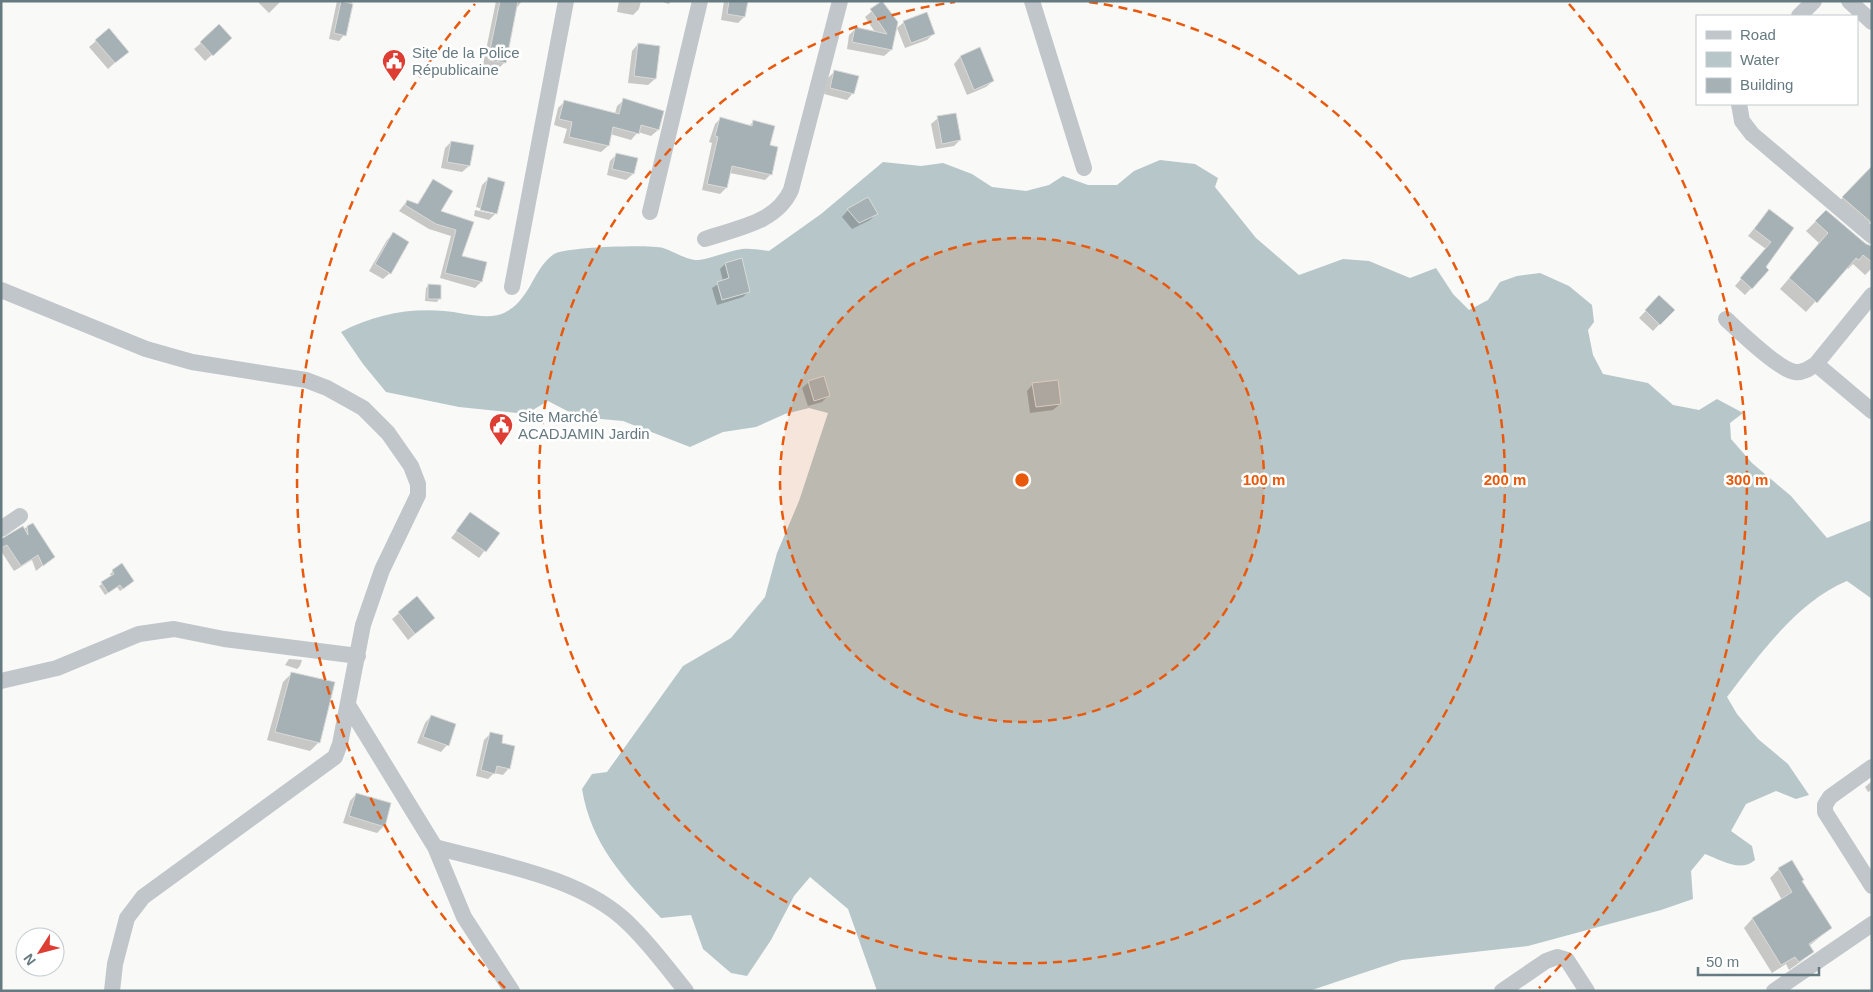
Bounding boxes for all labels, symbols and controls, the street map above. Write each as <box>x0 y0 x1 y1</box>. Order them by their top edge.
legend <box>1696 15 1858 105</box>
text: Road <box>1740 26 1776 43</box>
place label: Site de la Police Républicaine <box>412 44 520 78</box>
public building icon: Site de la Police Républicaine <box>381 48 407 82</box>
text: Water <box>1740 51 1779 68</box>
text: Building <box>1740 76 1793 93</box>
place label: Site Marché ACADJAMIN Jardin <box>518 408 650 442</box>
public building icon: Site Marché ACADJAMIN Jardin <box>488 412 514 446</box>
centre of rings <box>1013 471 1031 489</box>
text: 100 m <box>1243 471 1285 488</box>
text: 200 m <box>1484 471 1526 488</box>
text: 300 m <box>1726 471 1768 488</box>
north arrow <box>15 927 65 977</box>
scale bar <box>1698 944 1819 976</box>
text: N <box>20 951 39 968</box>
text: 50 m <box>1706 953 1739 970</box>

